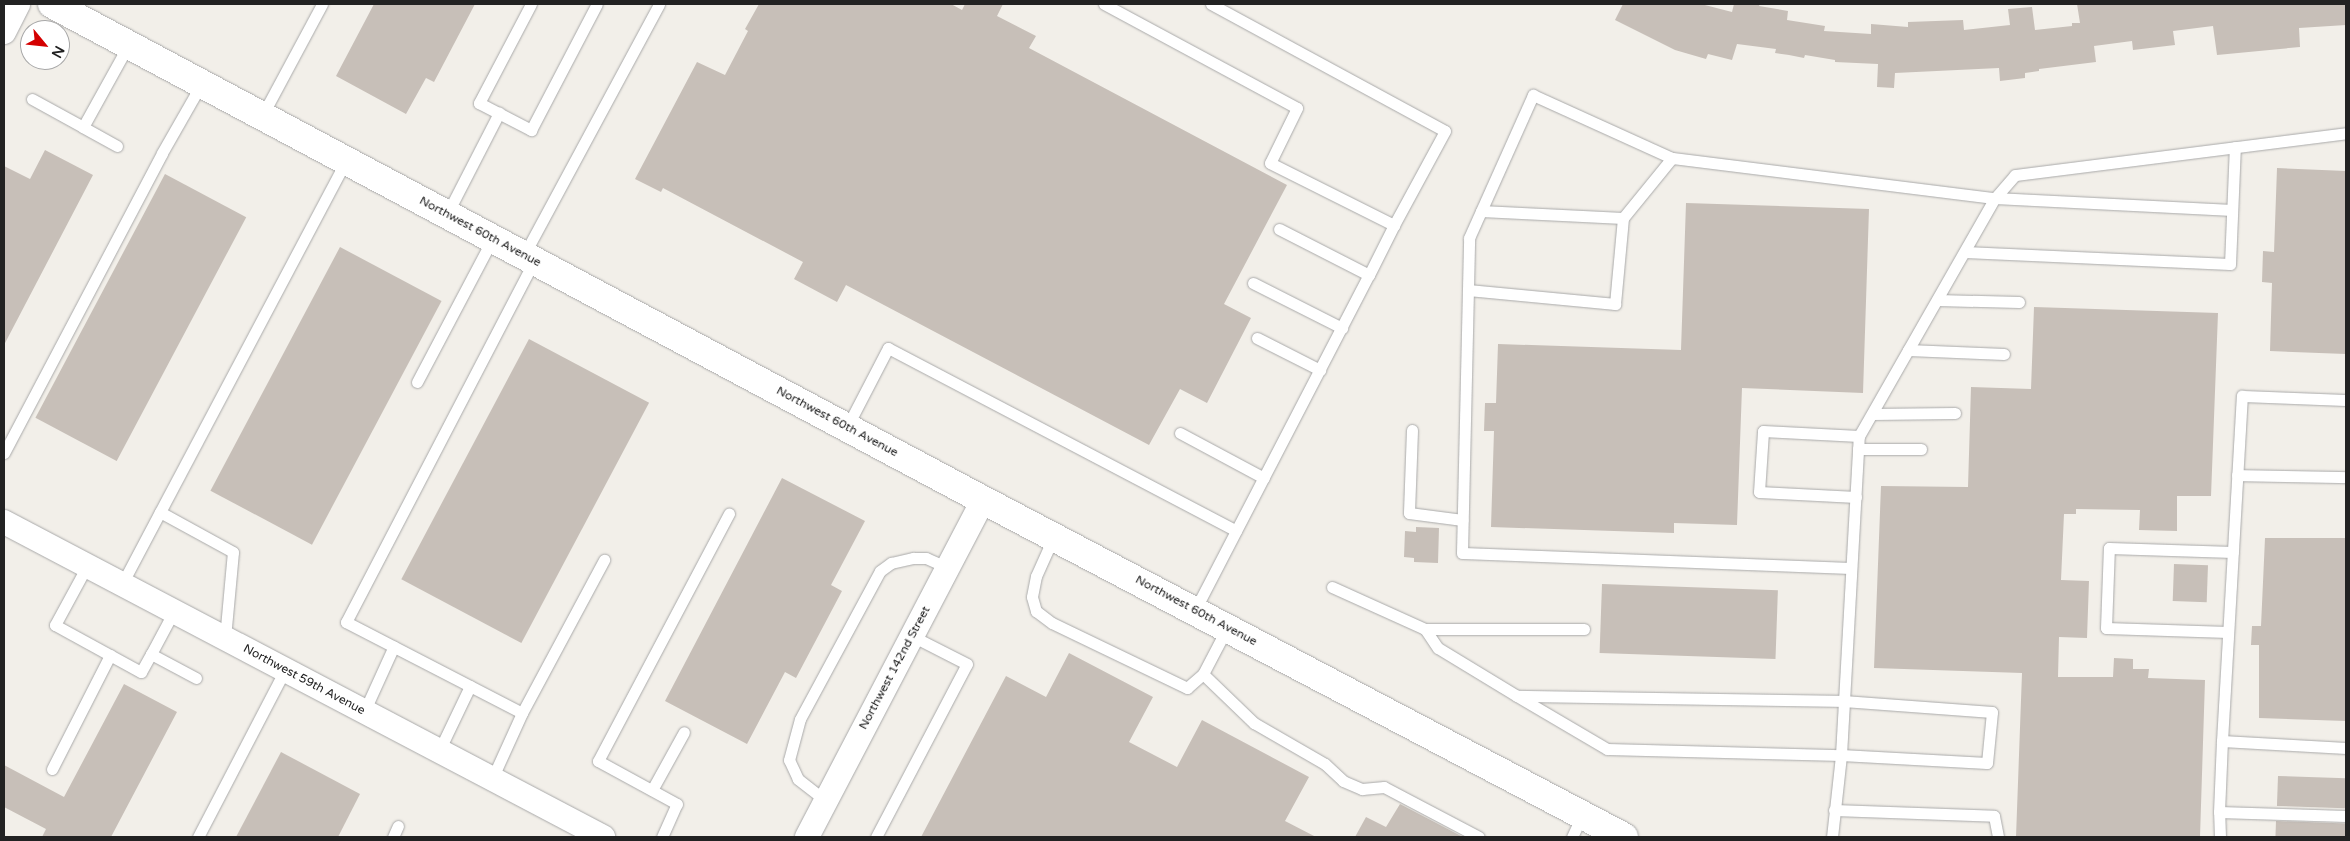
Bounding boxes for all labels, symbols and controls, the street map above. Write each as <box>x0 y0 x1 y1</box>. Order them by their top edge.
north arrow <box>20 20 70 70</box>
text: N <box>48 43 68 61</box>
street label: Northwest 60th Avenue <box>417 194 543 270</box>
street label: Northwest 60th Avenue <box>774 384 900 460</box>
street label: Northwest 60th Avenue <box>1133 573 1259 649</box>
street label: Northwest 142nd Street <box>856 604 934 732</box>
street label: Northwest 59th Avenue <box>241 642 367 718</box>

